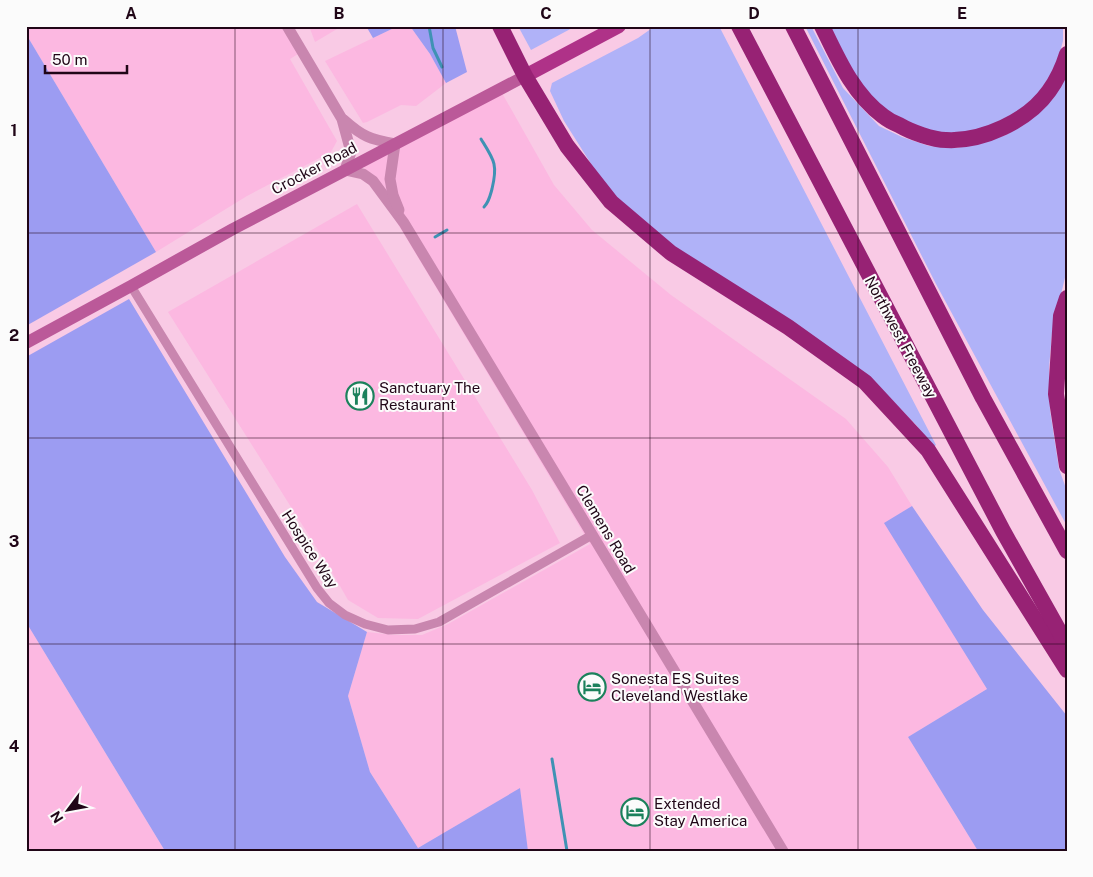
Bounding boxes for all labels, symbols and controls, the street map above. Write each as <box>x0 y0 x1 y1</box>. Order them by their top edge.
text: A <box>125 4 137 23</box>
text: B <box>334 4 345 23</box>
text: C <box>540 4 552 23</box>
text: D <box>748 4 760 23</box>
text: E <box>957 4 967 23</box>
scale bar <box>45 42 128 74</box>
text: 50 m <box>52 51 87 68</box>
text: 1 <box>11 121 17 140</box>
street label: Crocker Road <box>268 138 360 198</box>
street label: Northwest Freeway <box>862 273 940 401</box>
text: 2 <box>9 326 19 345</box>
place label: Sanctuary The Restaurant <box>379 379 480 413</box>
restaurant icon: Sanctuary The Restaurant <box>345 381 375 411</box>
street label: Clemens Road <box>573 482 639 576</box>
street label: Hospice Way <box>278 507 342 591</box>
text: 3 <box>9 532 19 551</box>
place label: Sonesta ES Suites Cleveland Westlake <box>611 670 748 704</box>
hotel icon: Sonesta ES Suites Cleveland Westlake <box>577 672 607 702</box>
text: 4 <box>9 737 20 756</box>
north arrow <box>42 784 92 834</box>
place label: Extended Stay America <box>654 795 747 829</box>
hotel icon: Extended Stay America <box>620 797 650 827</box>
text: N <box>47 808 67 826</box>

